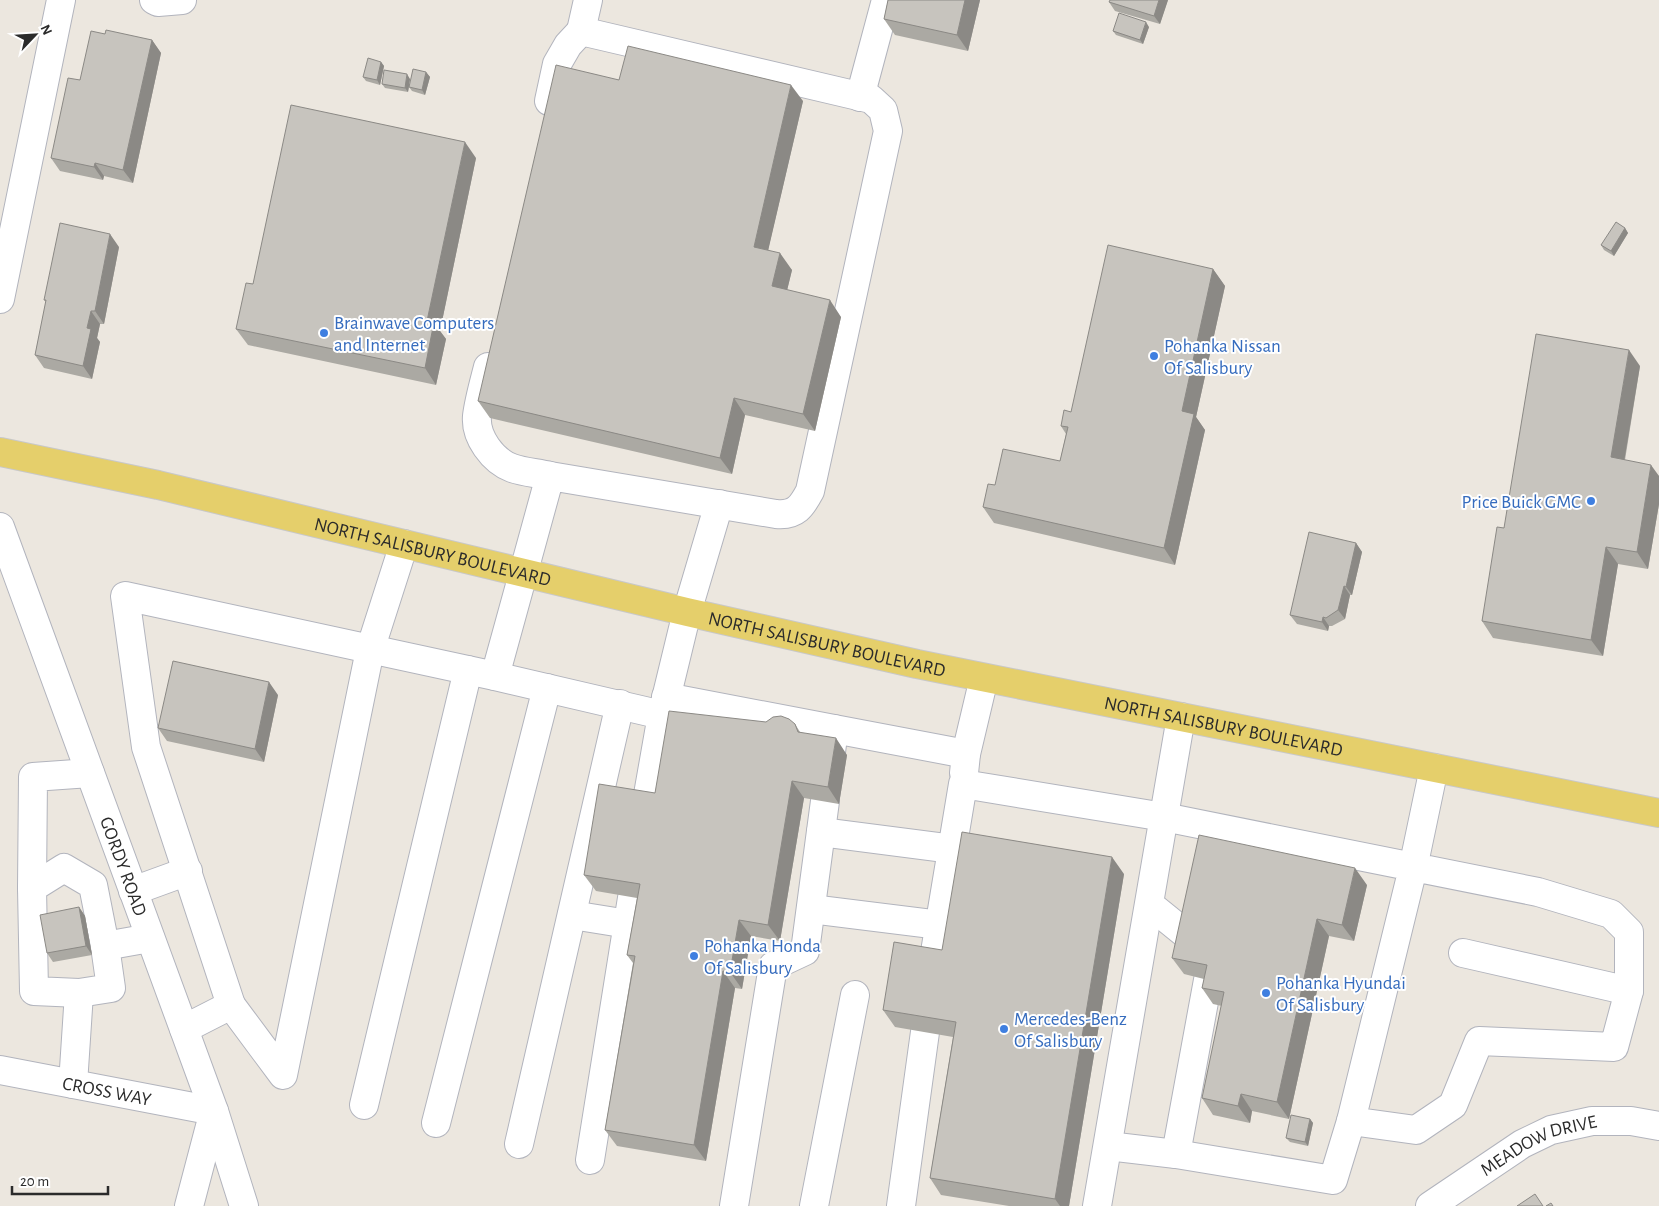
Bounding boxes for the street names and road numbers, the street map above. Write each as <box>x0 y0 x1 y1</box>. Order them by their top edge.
street label: NORTH SALISBURY BOULEVARD <box>312 515 553 590</box>
street label: NORTH SALISBURY BOULEVARD <box>706 609 947 681</box>
street label: NORTH SALISBURY BOULEVARD <box>1103 694 1344 760</box>
street label: GORDY ROAD <box>96 814 150 919</box>
street label: CROSS WAY <box>61 1074 153 1110</box>
street label: MEADOW DRIVE <box>1477 1112 1599 1180</box>

